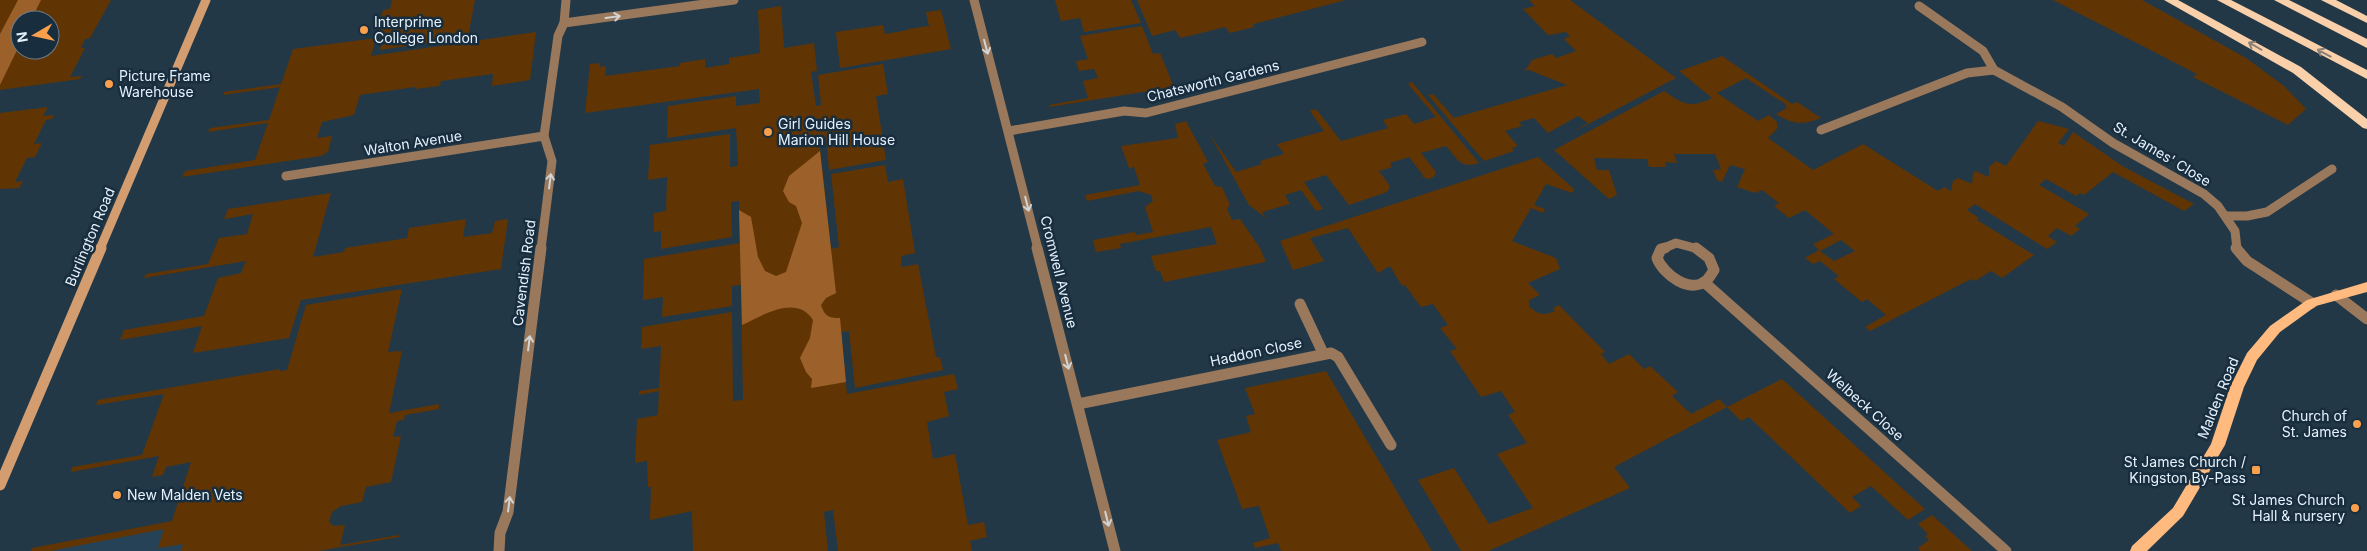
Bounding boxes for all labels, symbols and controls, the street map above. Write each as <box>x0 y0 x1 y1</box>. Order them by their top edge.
north arrow <box>10 10 60 60</box>
one-way arrow <box>604 11 620 21</box>
place label: Interprime College London <box>374 13 478 46</box>
marker: Interprime College London <box>358 24 370 36</box>
text: N <box>12 31 31 44</box>
one-way arrow <box>982 39 992 55</box>
one-way arrow <box>2248 41 2263 50</box>
one-way arrow <box>2317 48 2332 57</box>
street label: Chatsworth Gardens <box>1145 56 1281 105</box>
place label: Picture Frame Warehouse <box>119 67 211 100</box>
marker: Picture Frame Warehouse <box>103 78 115 90</box>
place label: Girl Guides Marion Hill House <box>778 115 895 148</box>
street label: St. James' Close <box>2110 118 2214 189</box>
street label: Walton Avenue <box>363 126 463 159</box>
marker: Girl Guides Marion Hill House <box>762 126 774 138</box>
one-way arrow <box>545 174 555 190</box>
street label: Burlington Road <box>61 185 118 289</box>
one-way arrow <box>1023 196 1032 212</box>
street label: Cromwell Avenue <box>1037 214 1082 330</box>
street label: Cavendish Road <box>509 219 538 327</box>
street label: Haddon Close <box>1208 333 1303 370</box>
one-way arrow <box>524 335 534 351</box>
one-way arrow <box>1063 353 1072 369</box>
street label: Malden Road <box>2193 354 2242 441</box>
street label: Welbeck Close <box>1823 365 1908 444</box>
place label: Church of St. James <box>2281 407 2347 440</box>
marker: Church of St. James <box>2351 418 2363 430</box>
place label: St James Church / Kingston By-Pass <box>2124 453 2246 486</box>
marker: St James Church / Kingston By-Pass <box>2250 464 2262 476</box>
place label: New Malden Vets <box>127 486 243 503</box>
marker: New Malden Vets <box>111 489 123 501</box>
place label: St James Church Hall & nursery <box>2232 491 2345 524</box>
one-way arrow <box>504 496 514 512</box>
marker: St James Church Hall & nursery <box>2349 502 2361 514</box>
one-way arrow <box>1103 511 1112 527</box>

